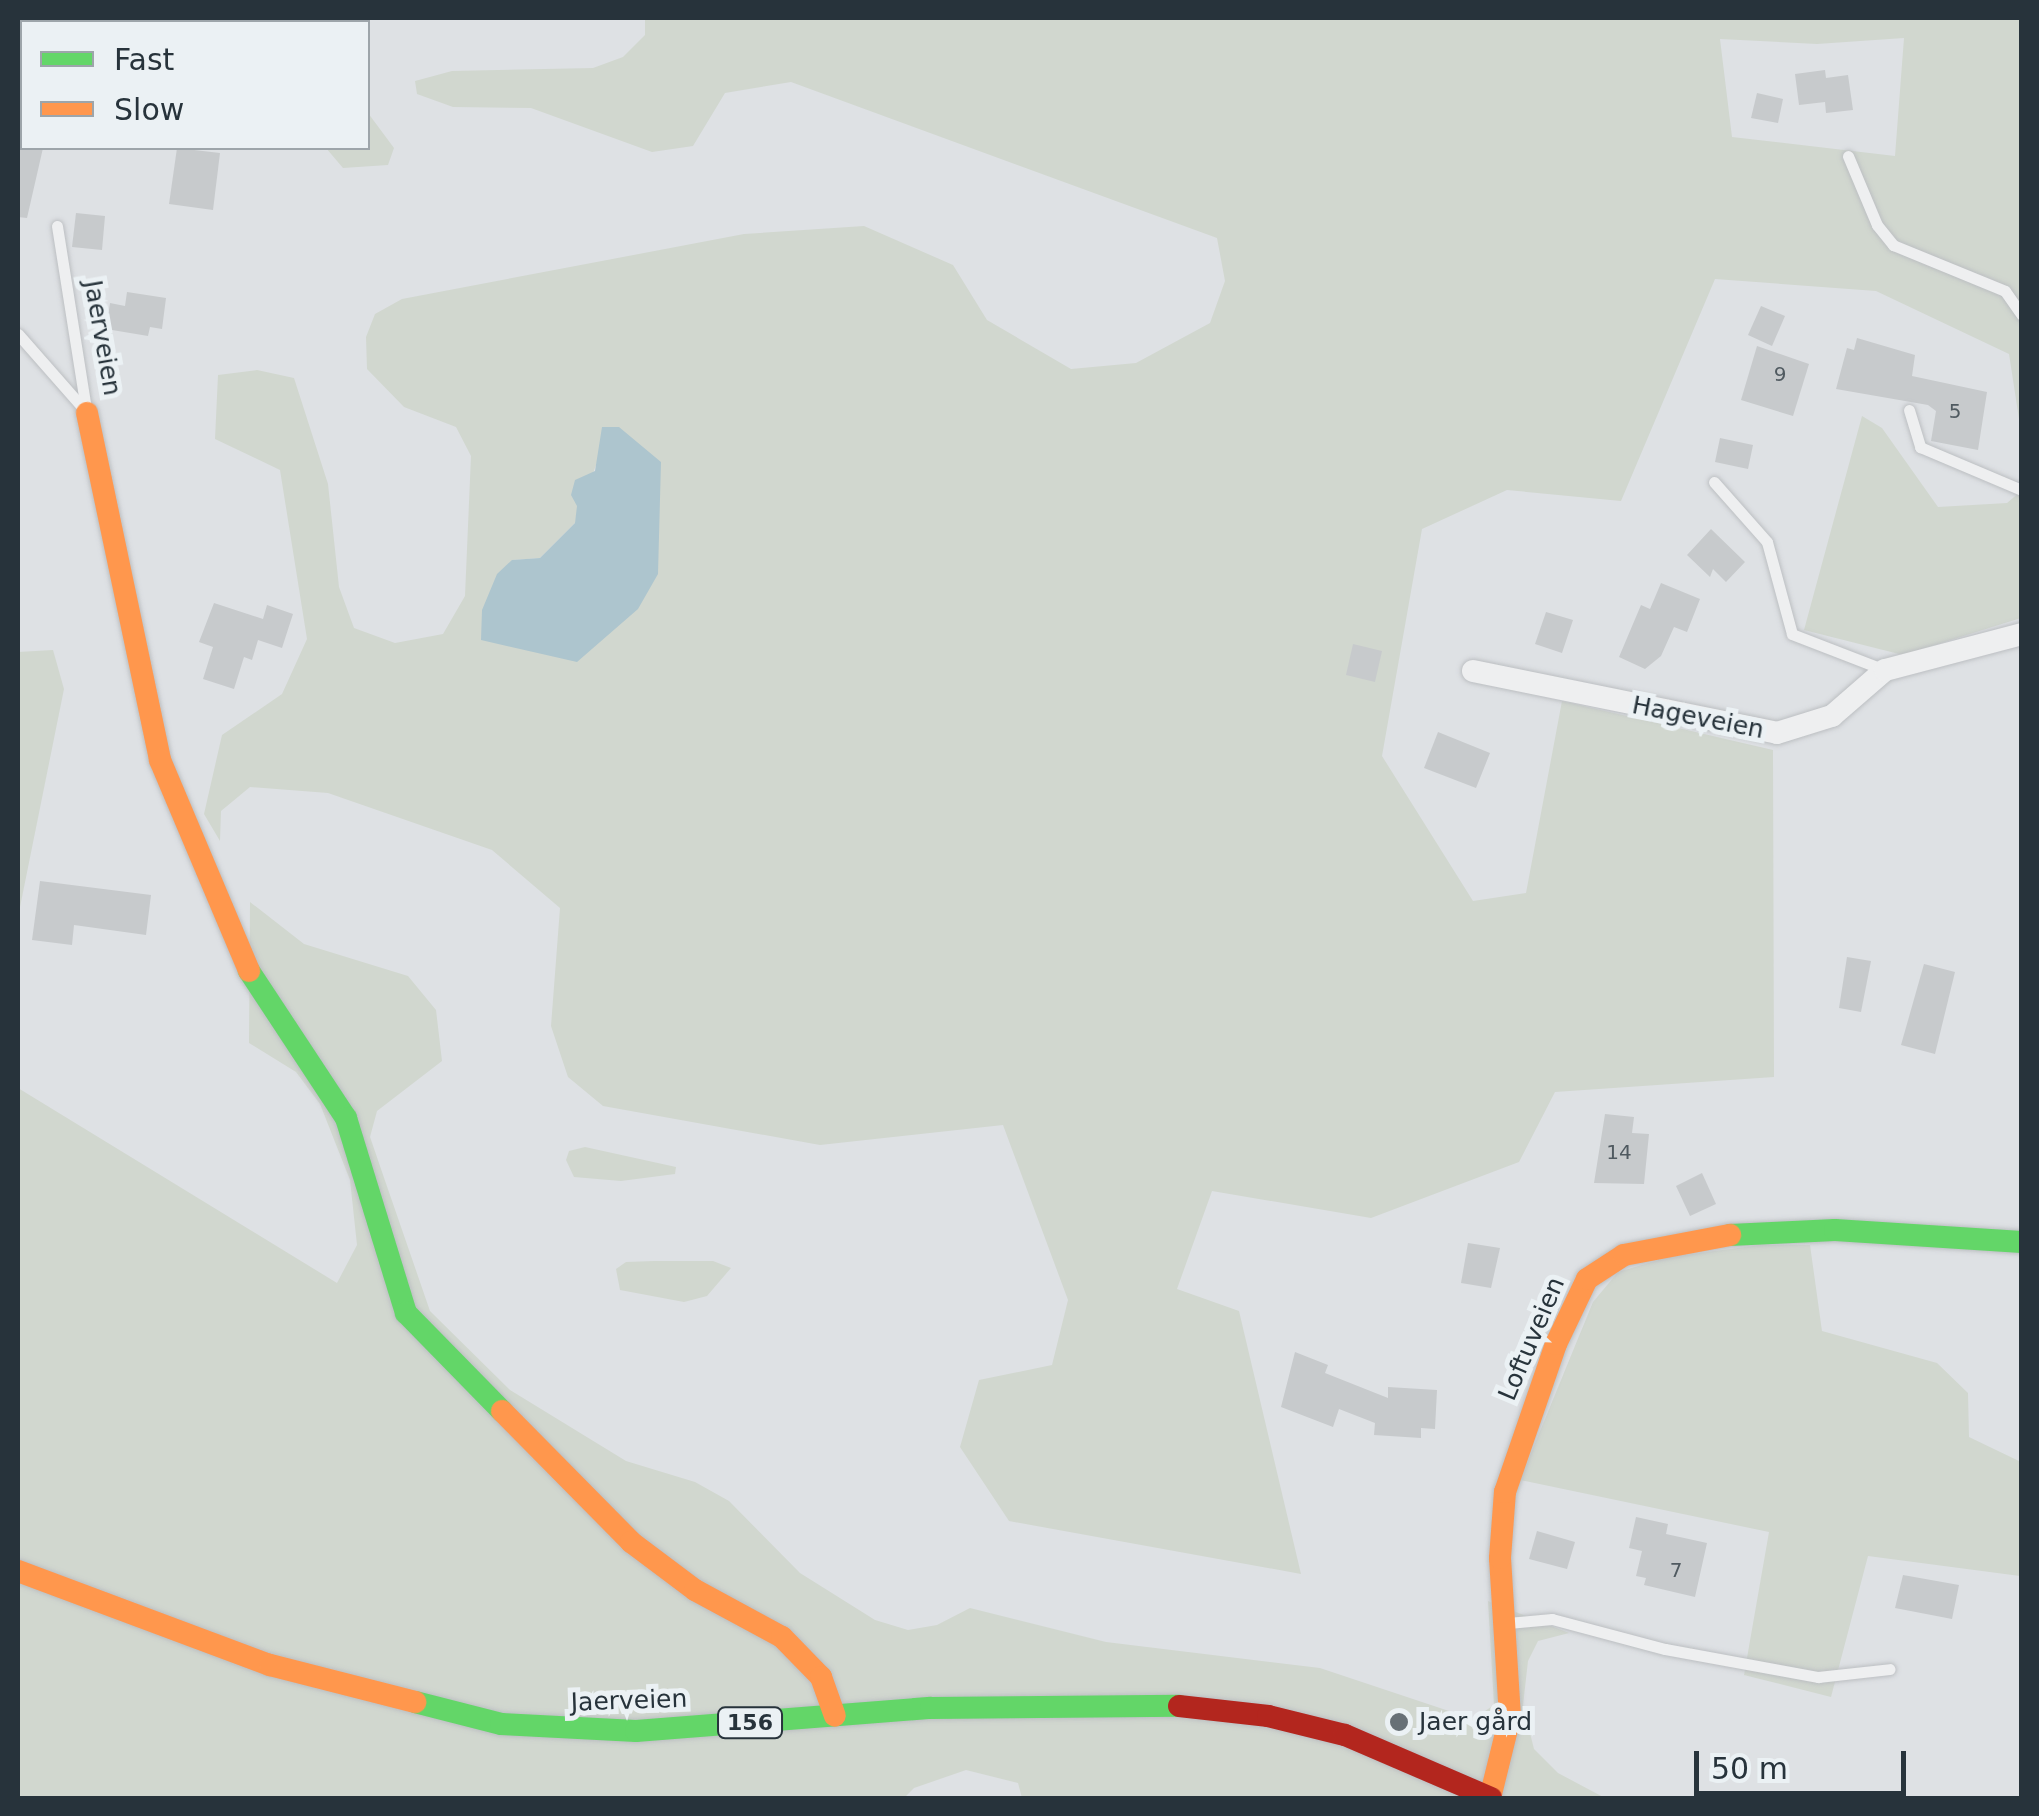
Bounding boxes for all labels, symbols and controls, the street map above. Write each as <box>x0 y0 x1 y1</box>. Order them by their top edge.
legend <box>20 20 370 150</box>
text: Fast <box>114 42 174 77</box>
text: Slow <box>114 92 184 127</box>
street label: Jaerveien <box>77 278 127 398</box>
house number: 9 <box>1774 362 1786 386</box>
house number: 5 <box>1949 399 1961 423</box>
street label: Hageveien <box>1630 691 1766 745</box>
house number: 14 <box>1606 1140 1632 1164</box>
street label: Loftuveien <box>1493 1273 1571 1405</box>
house number: 7 <box>1670 1558 1682 1582</box>
street label: Jaerveien <box>570 1684 688 1718</box>
road number: 156 <box>715 1706 785 1740</box>
place label: Jaer gård <box>1419 1707 1532 1737</box>
marker: Jaer gård <box>1388 1711 1410 1733</box>
scale bar <box>1699 1731 1912 1793</box>
text: 50 m <box>1711 1751 1788 1786</box>

